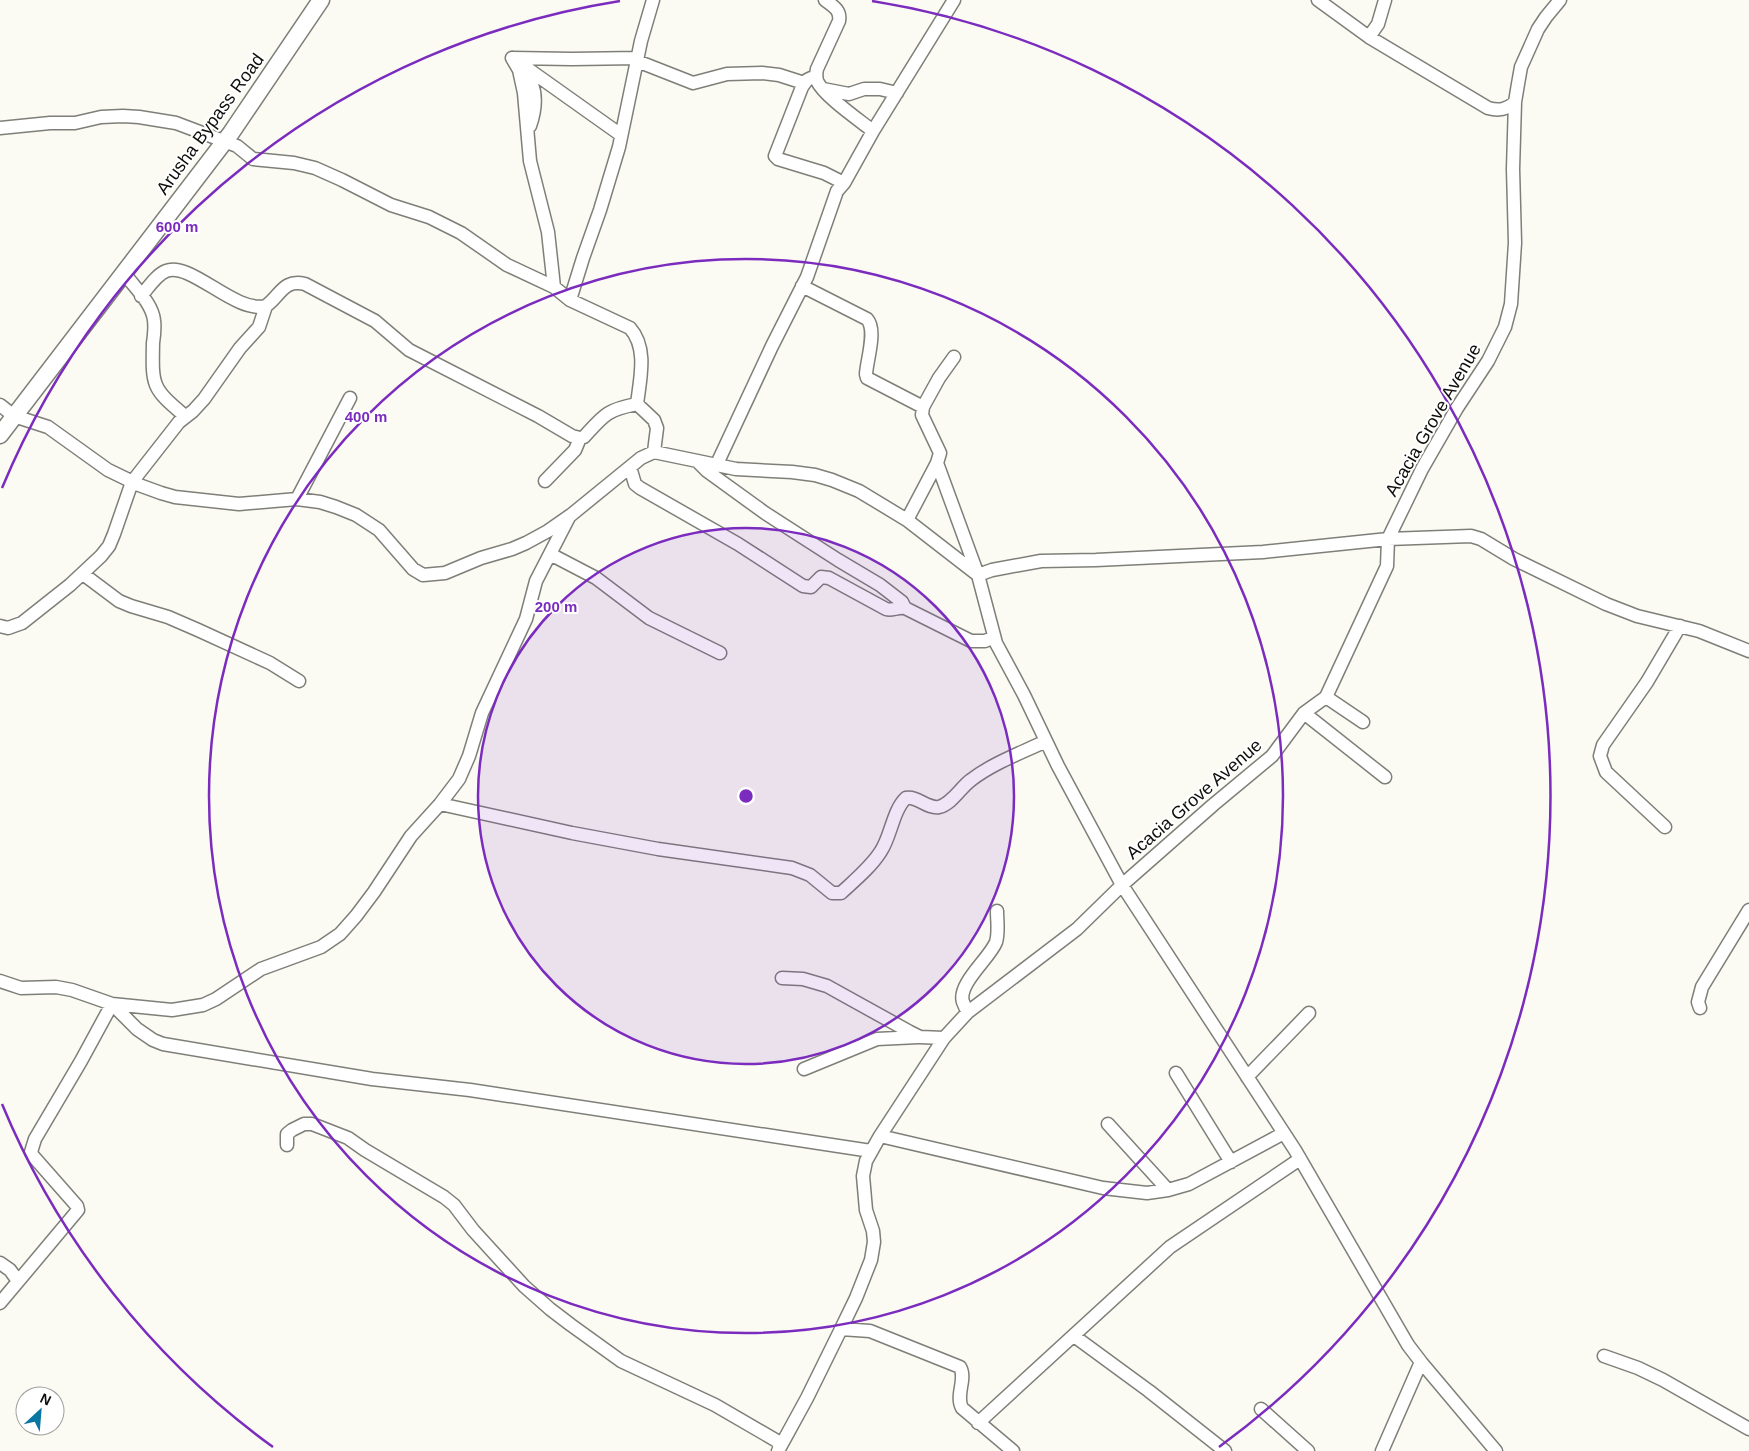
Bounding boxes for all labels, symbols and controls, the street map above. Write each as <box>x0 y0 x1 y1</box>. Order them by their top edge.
street label: Arusha Bypass Road <box>152 50 268 198</box>
text: 600 m <box>156 218 198 235</box>
street label: Acacia Grove Avenue <box>1381 340 1485 500</box>
text: 400 m <box>345 408 387 425</box>
text: 200 m <box>535 598 577 615</box>
street label: Acacia Grove Avenue <box>1122 735 1266 863</box>
centre of rings <box>737 787 755 805</box>
north arrow <box>15 1386 65 1436</box>
text: N <box>38 1390 54 1409</box>

